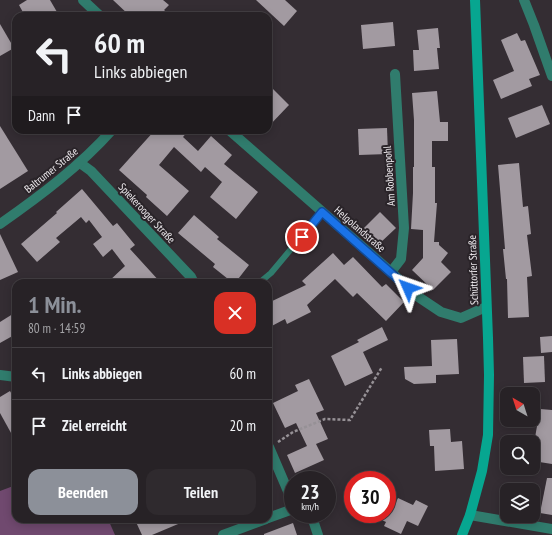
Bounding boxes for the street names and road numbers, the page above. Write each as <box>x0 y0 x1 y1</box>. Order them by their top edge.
street label: Baltrumer Straße <box>21 144 81 196</box>
street label: Am Robbenpohl <box>380 145 398 207</box>
street label: Spiekerooger Straße <box>116 180 179 246</box>
street label: Helgolandstraße <box>332 203 389 255</box>
street label: Schüttorfer Straße <box>465 234 481 305</box>

